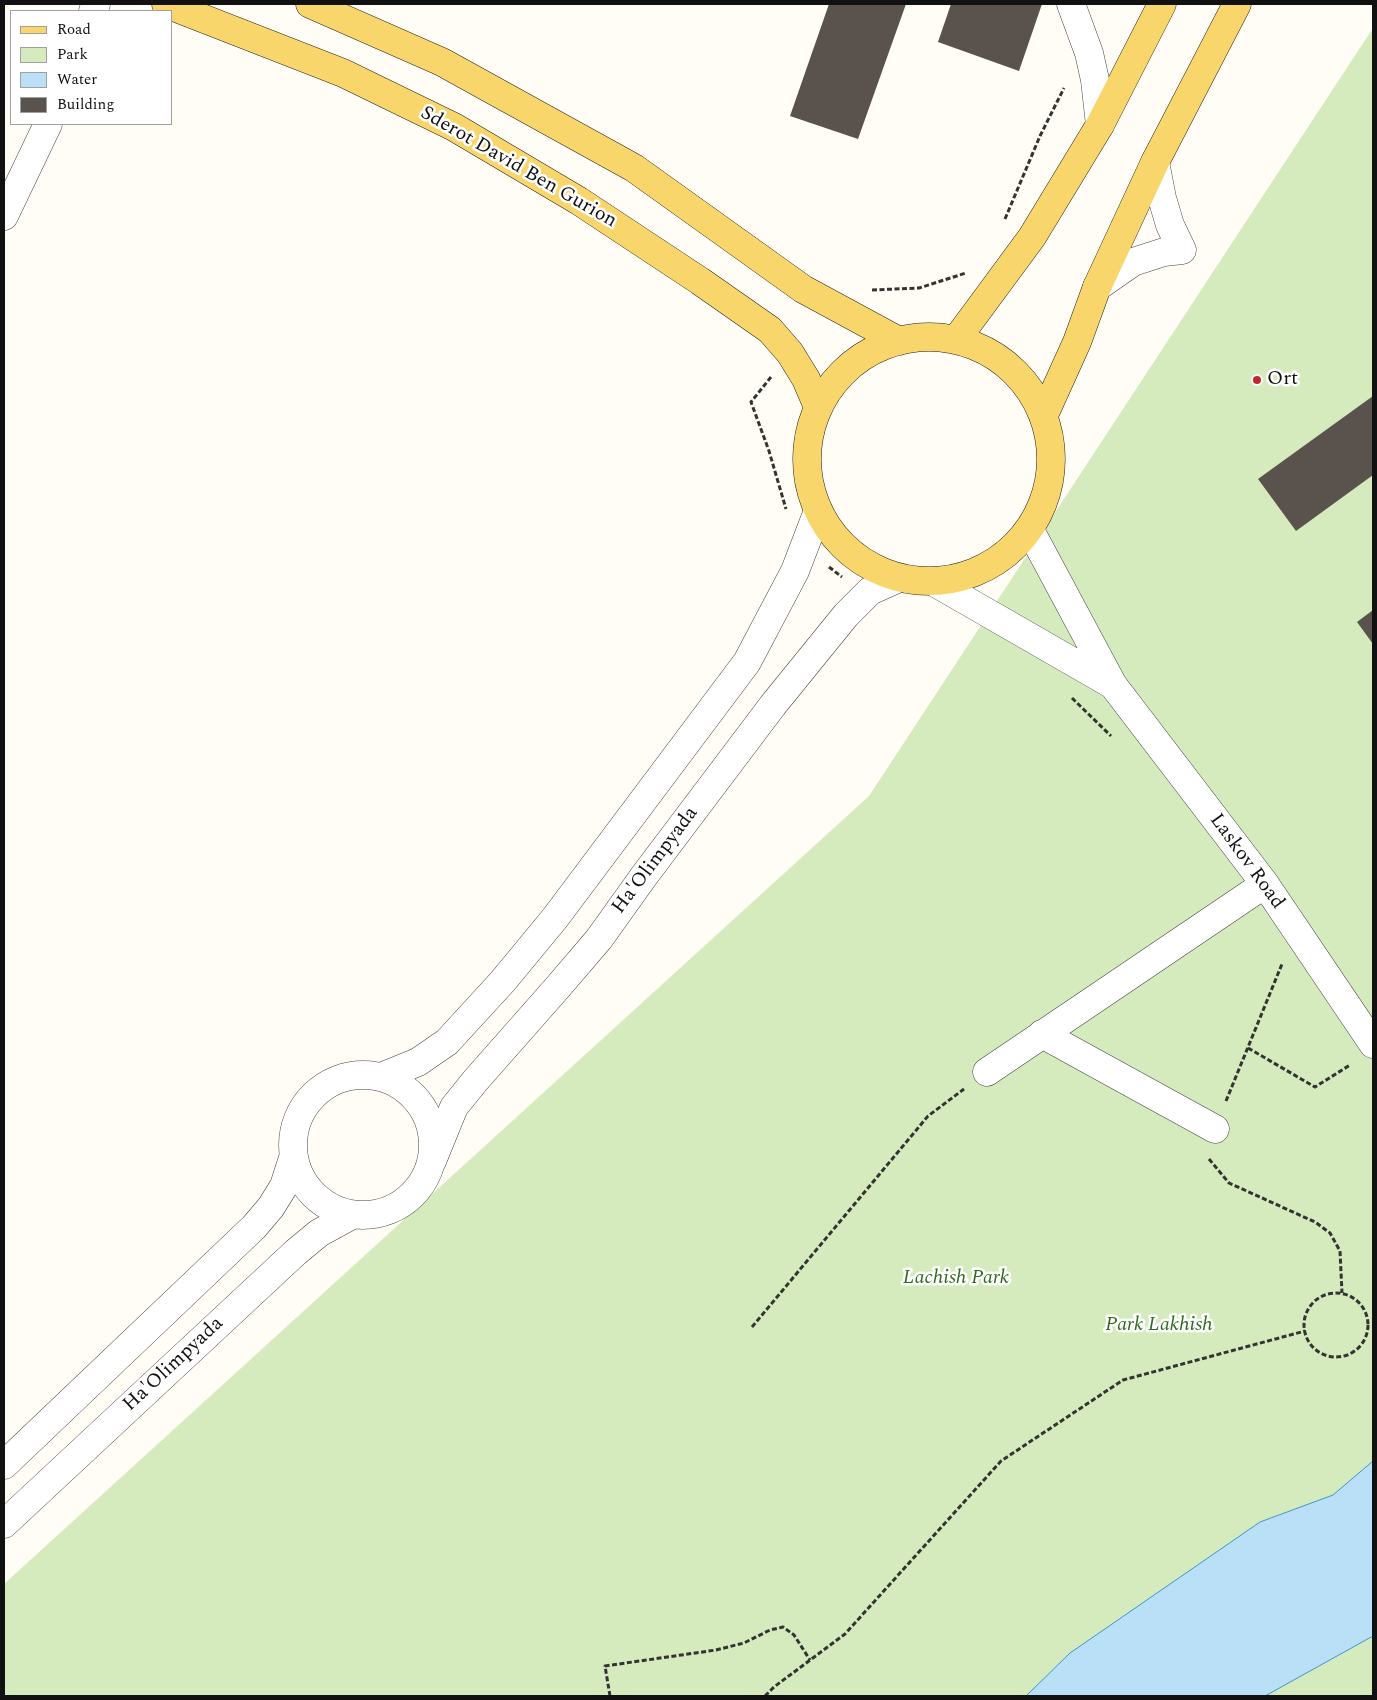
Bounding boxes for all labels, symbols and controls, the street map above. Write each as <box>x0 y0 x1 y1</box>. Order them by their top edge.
legend <box>10 10 172 125</box>
text: Road <box>57 18 91 41</box>
text: Park <box>57 43 88 66</box>
text: Water <box>57 68 97 91</box>
text: Building <box>57 93 114 116</box>
street label: Sderot David Ben Gurion <box>415 102 621 234</box>
place label: Ort <box>1267 368 1298 392</box>
marker: Ort <box>1251 374 1263 386</box>
street label: Ha'Olimpyada <box>608 803 704 919</box>
street label: Laskov Road <box>1203 810 1289 914</box>
park label: Lachish Park <box>903 1267 1009 1291</box>
street label: Ha'Olimpyada <box>119 1313 229 1417</box>
park label: Park Lakhish <box>1105 1314 1213 1338</box>

